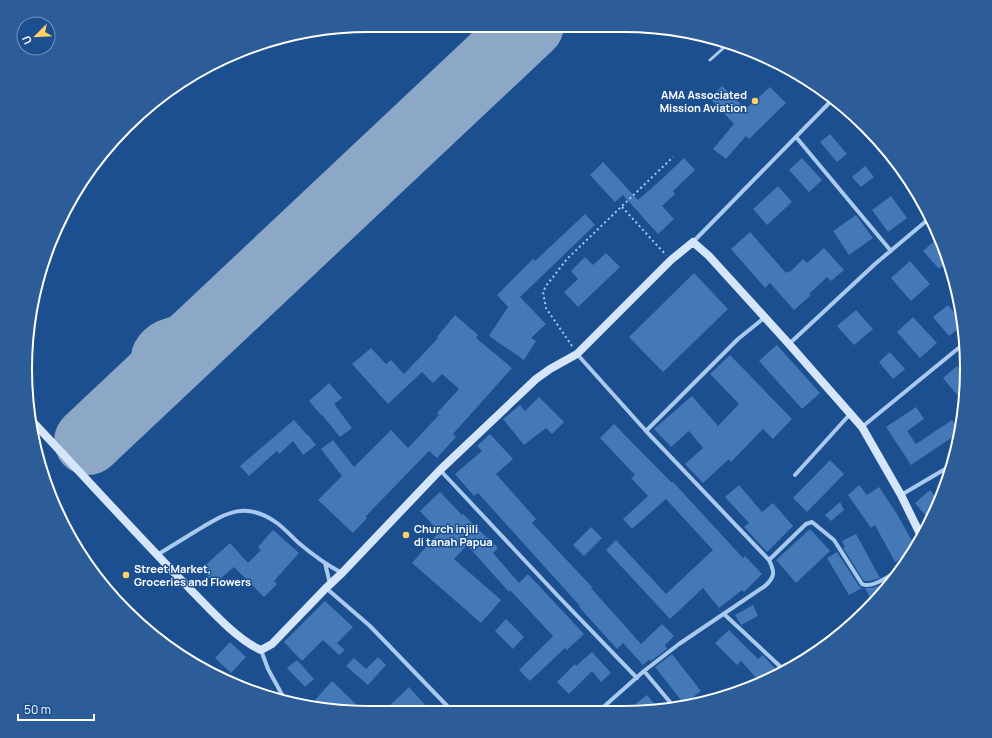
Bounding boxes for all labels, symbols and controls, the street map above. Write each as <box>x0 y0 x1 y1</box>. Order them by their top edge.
north arrow <box>16 16 56 56</box>
text: U <box>18 34 35 47</box>
place label: AMA Associated Mission Aviation <box>660 87 747 115</box>
marker: AMA Associated Mission Aviation <box>750 96 760 106</box>
place label: Church injili di tanah Papua <box>414 521 493 549</box>
marker: Church injili di tanah Papua <box>401 530 411 540</box>
place label: Street Market, Groceries and Flowers <box>134 561 251 589</box>
marker: Street Market, Groceries and Flowers <box>121 570 131 580</box>
scale bar <box>18 696 94 722</box>
text: 50 m <box>24 701 51 718</box>

